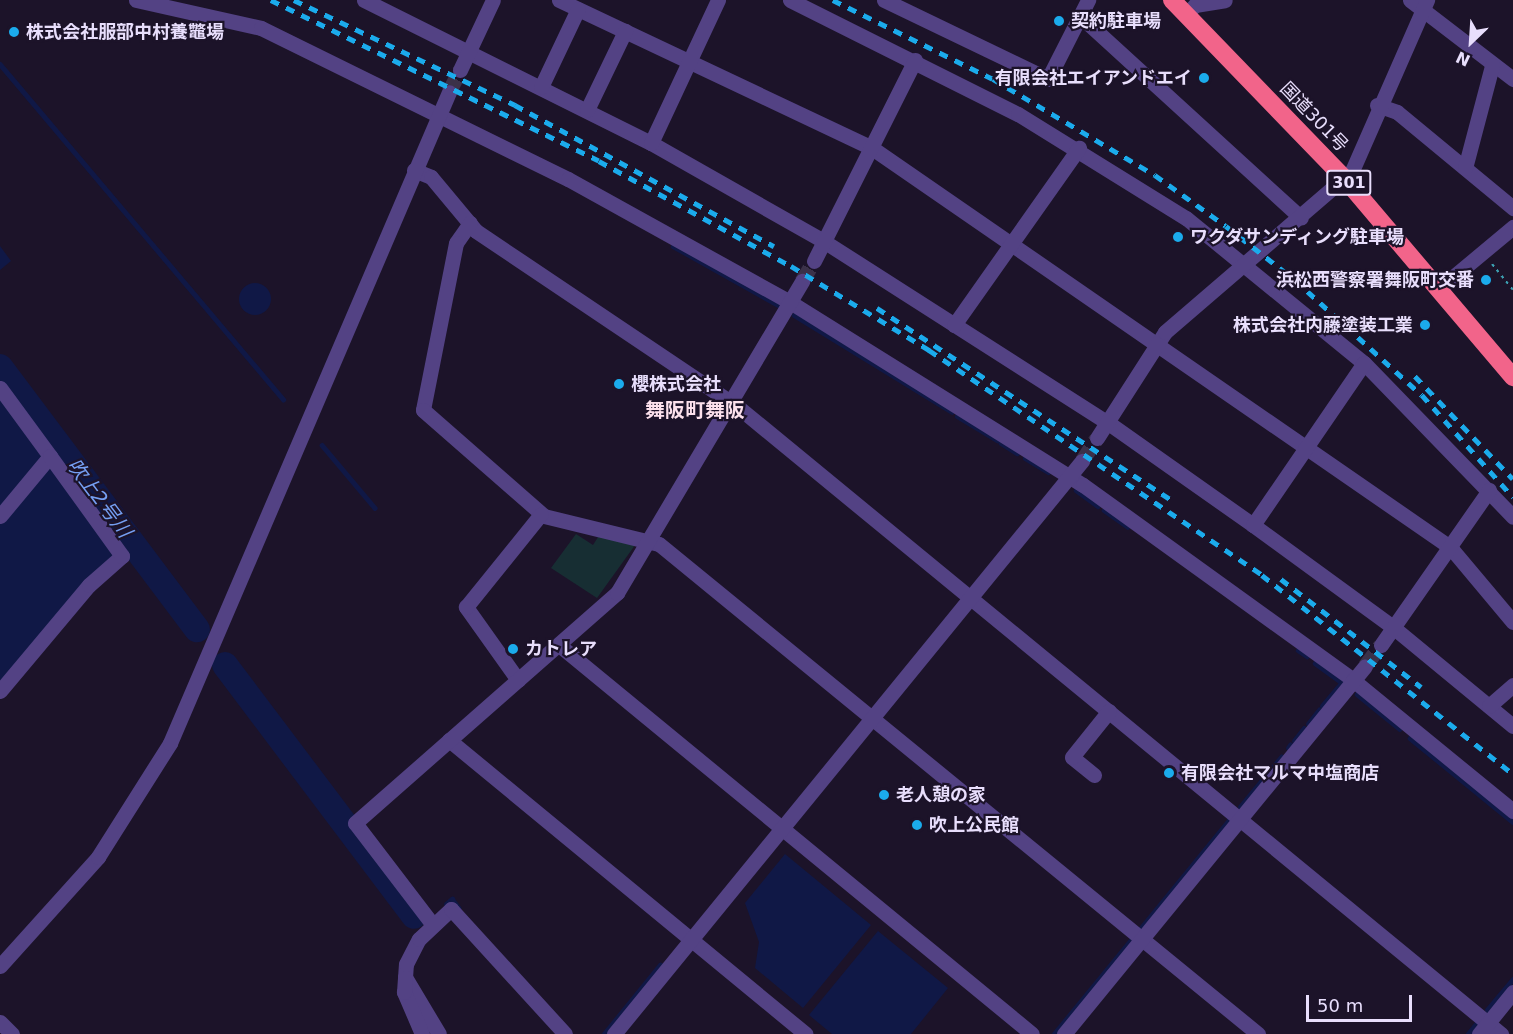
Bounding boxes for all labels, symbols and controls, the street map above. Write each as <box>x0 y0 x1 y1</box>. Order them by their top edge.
place label: 契約駐車場 <box>1071 10 1161 32</box>
north arrow <box>1441 12 1501 72</box>
marker: 契約駐車場 <box>1052 14 1066 28</box>
place label: 株式会社服部中村養鼈場 <box>26 21 224 43</box>
marker: 株式会社服部中村養鼈場 <box>7 25 21 39</box>
text: N <box>1453 47 1473 70</box>
place label: 有限会社エイアンドエイ <box>994 67 1192 89</box>
marker: 有限会社エイアンドエイ <box>1197 71 1211 85</box>
street label: 国道301号 <box>1276 78 1352 156</box>
road number: 301 <box>1325 170 1373 196</box>
place label: ワクダサンディング駐車場 <box>1190 226 1406 248</box>
marker: ワクダサンディング駐車場 <box>1171 230 1185 244</box>
place label: 浜松西警察署舞阪町交番 <box>1276 269 1474 291</box>
marker: 浜松西警察署舞阪町交番 <box>1479 273 1493 287</box>
place label: 株式会社内藤塗装工業 <box>1233 314 1413 336</box>
marker: 株式会社内藤塗装工業 <box>1418 318 1432 332</box>
place label: 櫻株式会社 <box>631 373 721 395</box>
marker: 櫻株式会社 <box>612 377 626 391</box>
district label: 舞阪町舞阪 <box>645 398 745 422</box>
water label: 吹上2号川 <box>62 454 136 542</box>
place label: カトレア <box>525 638 597 660</box>
marker: カトレア <box>506 642 520 656</box>
place label: 有限会社マルマ中塩商店 <box>1181 762 1379 784</box>
marker: 有限会社マルマ中塩商店 <box>1162 766 1176 780</box>
place label: 老人憩の家 <box>896 784 986 806</box>
marker: 老人憩の家 <box>877 788 891 802</box>
place label: 吹上公民館 <box>929 814 1019 836</box>
marker: 吹上公民館 <box>910 818 924 832</box>
scale bar <box>1309 983 1416 1021</box>
text: 50 m <box>1317 995 1363 1016</box>

